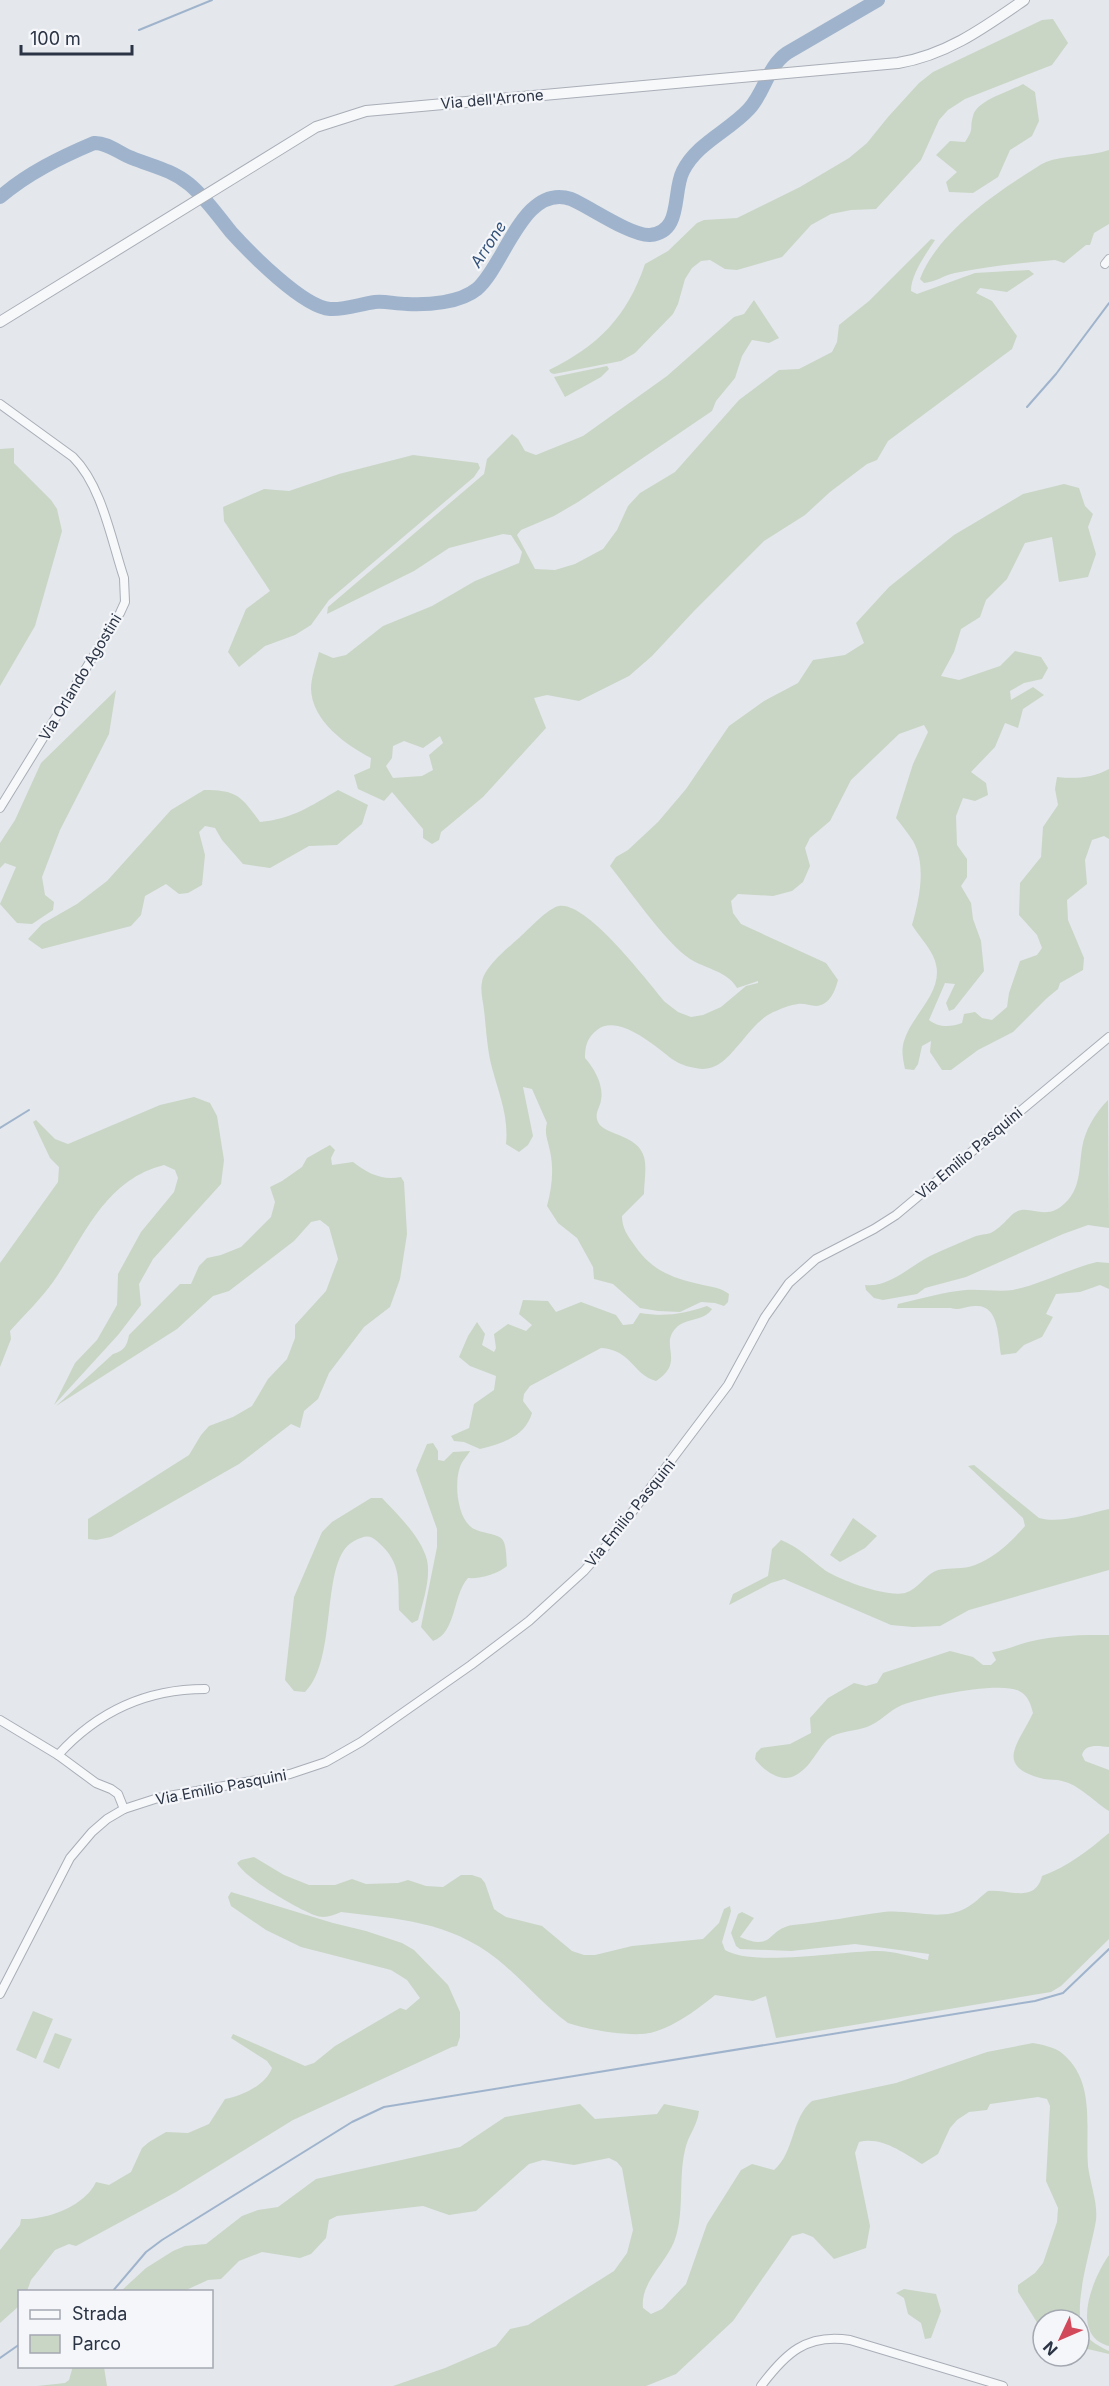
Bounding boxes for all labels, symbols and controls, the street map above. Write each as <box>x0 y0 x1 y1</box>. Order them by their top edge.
scale bar <box>21 18 132 56</box>
text: 100 m <box>30 28 81 49</box>
street label: Via dell'Arrone <box>440 85 544 113</box>
water label: Arrone <box>465 217 510 272</box>
street label: Via Orlando Agostini <box>35 610 125 744</box>
street label: Via Emilio Pasquini <box>912 1103 1026 1203</box>
street label: Via Emilio Pasquini <box>581 1455 679 1571</box>
street label: Via Emilio Pasquini <box>154 1765 288 1809</box>
legend <box>18 2290 213 2368</box>
text: Strada <box>72 2303 127 2324</box>
north arrow <box>1031 2308 1091 2368</box>
text: Parco <box>72 2333 121 2354</box>
text: N <box>1039 2337 1062 2360</box>

